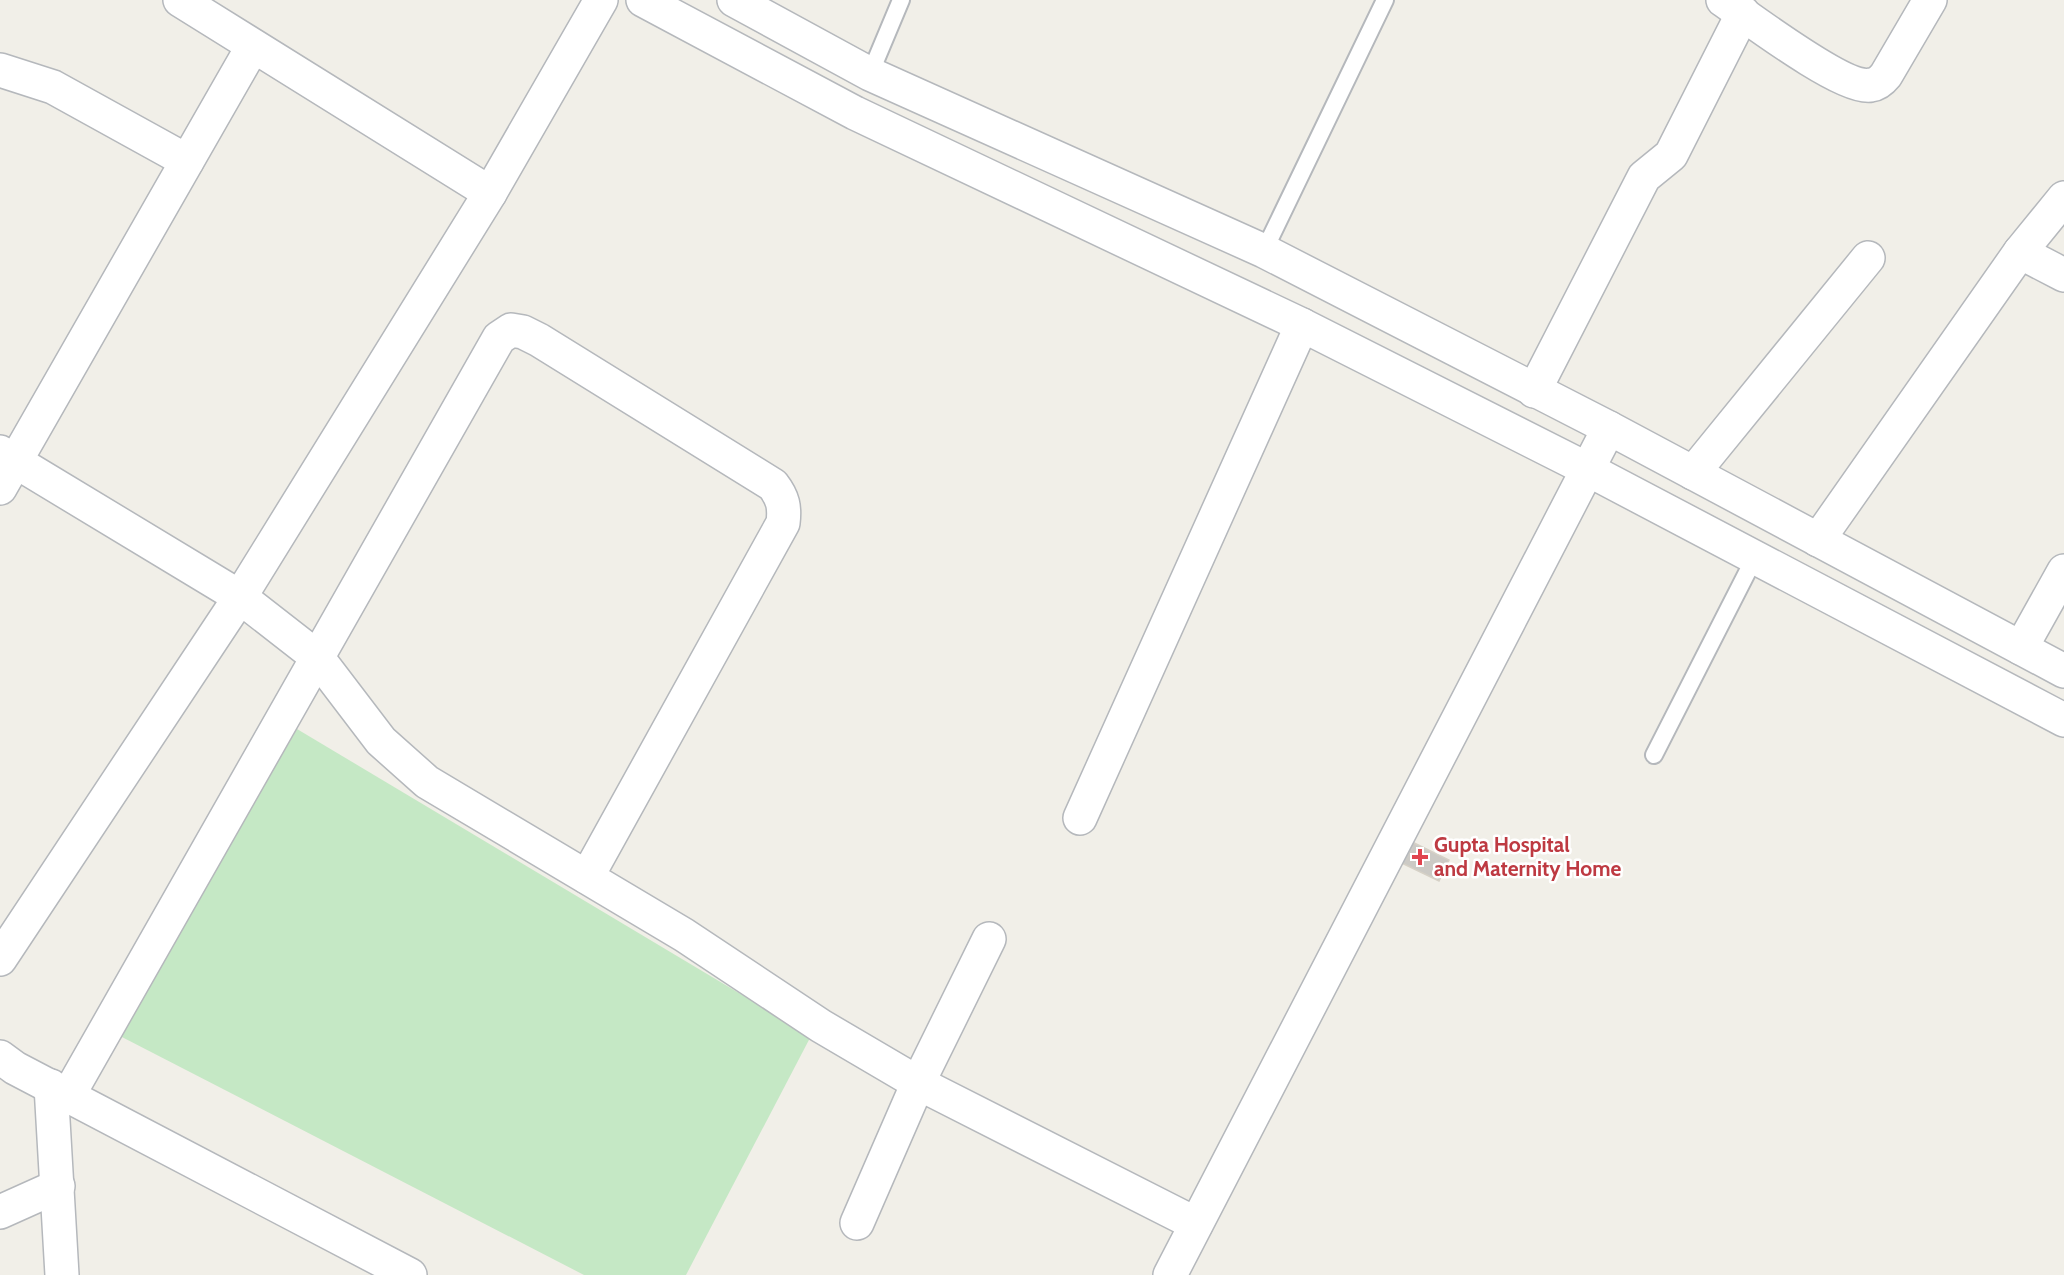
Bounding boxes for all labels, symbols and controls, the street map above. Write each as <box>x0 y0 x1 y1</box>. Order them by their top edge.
place label: Gupta Hospital and Maternity Home <box>1434 832 1622 881</box>
marker: Gupta Hospital and Maternity Home <box>1411 848 1429 866</box>

